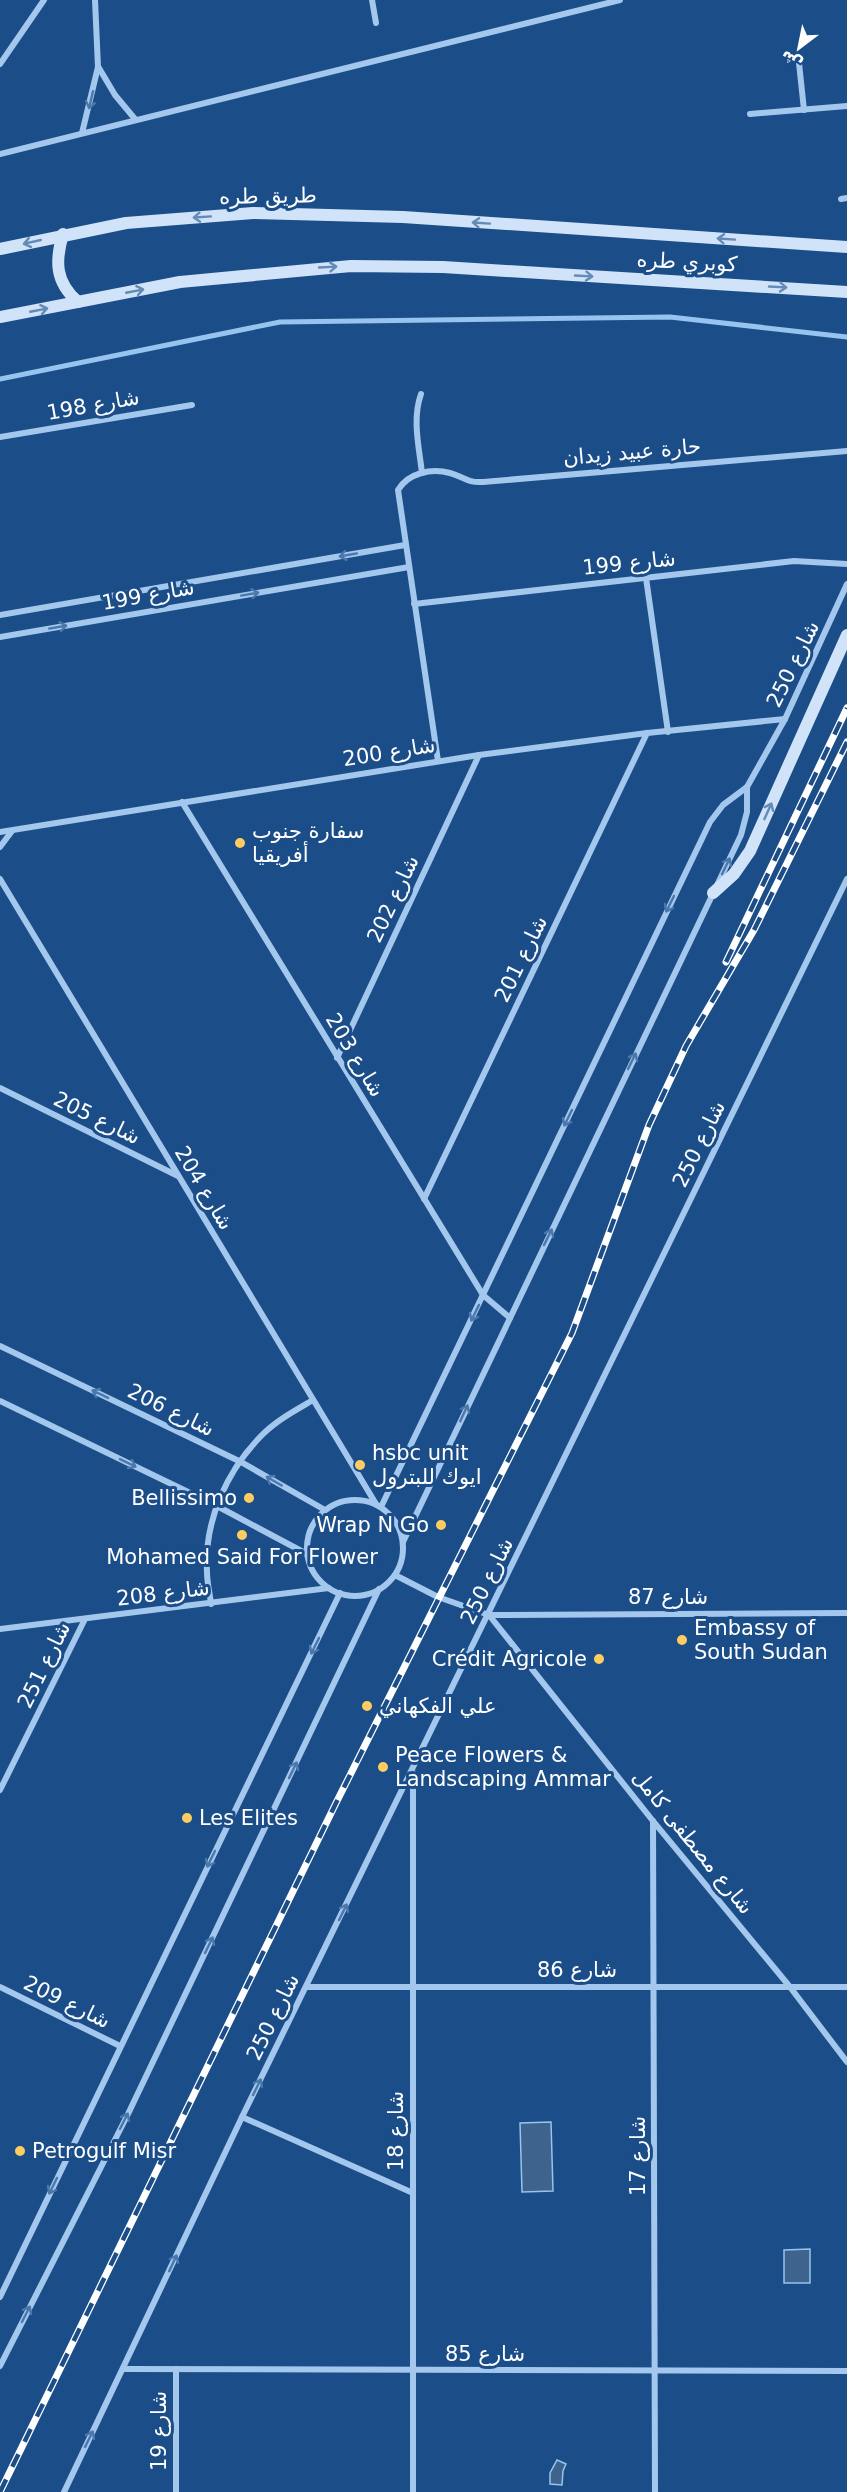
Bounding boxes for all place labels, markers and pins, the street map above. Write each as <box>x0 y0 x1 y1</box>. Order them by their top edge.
place label: سفارة جنوب أفريقيا <box>252 819 364 867</box>
marker: سفارة جنوب أفريقيا <box>233 836 247 850</box>
place label: hsbc unit ايوك للبترول <box>372 1441 482 1489</box>
marker: hsbc unit ايوك للبترول <box>353 1458 367 1472</box>
place label: Bellissimo <box>131 1486 237 1510</box>
marker: Bellissimo <box>242 1491 256 1505</box>
place label: Wrap N Go <box>316 1513 429 1537</box>
marker: Wrap N Go <box>434 1518 448 1532</box>
marker: Mohamed Said For Flower <box>235 1528 249 1542</box>
place label: Mohamed Said For Flower <box>106 1545 378 1569</box>
place label: Embassy of South Sudan <box>694 1616 828 1664</box>
marker: Embassy of South Sudan <box>675 1633 689 1647</box>
place label: Crédit Agricole <box>432 1647 587 1671</box>
marker: Crédit Agricole <box>592 1652 606 1666</box>
place label: علي الفكهاني <box>379 1694 497 1718</box>
marker: علي الفكهاني <box>360 1699 374 1713</box>
place label: Peace Flowers & Landscaping Ammar <box>395 1743 611 1791</box>
marker: Peace Flowers & Landscaping Ammar <box>376 1760 390 1774</box>
place label: Les Elites <box>199 1806 298 1830</box>
marker: Les Elites <box>180 1811 194 1825</box>
place label: Petrogulf Misr <box>32 2139 177 2163</box>
marker: Petrogulf Misr <box>13 2144 27 2158</box>

